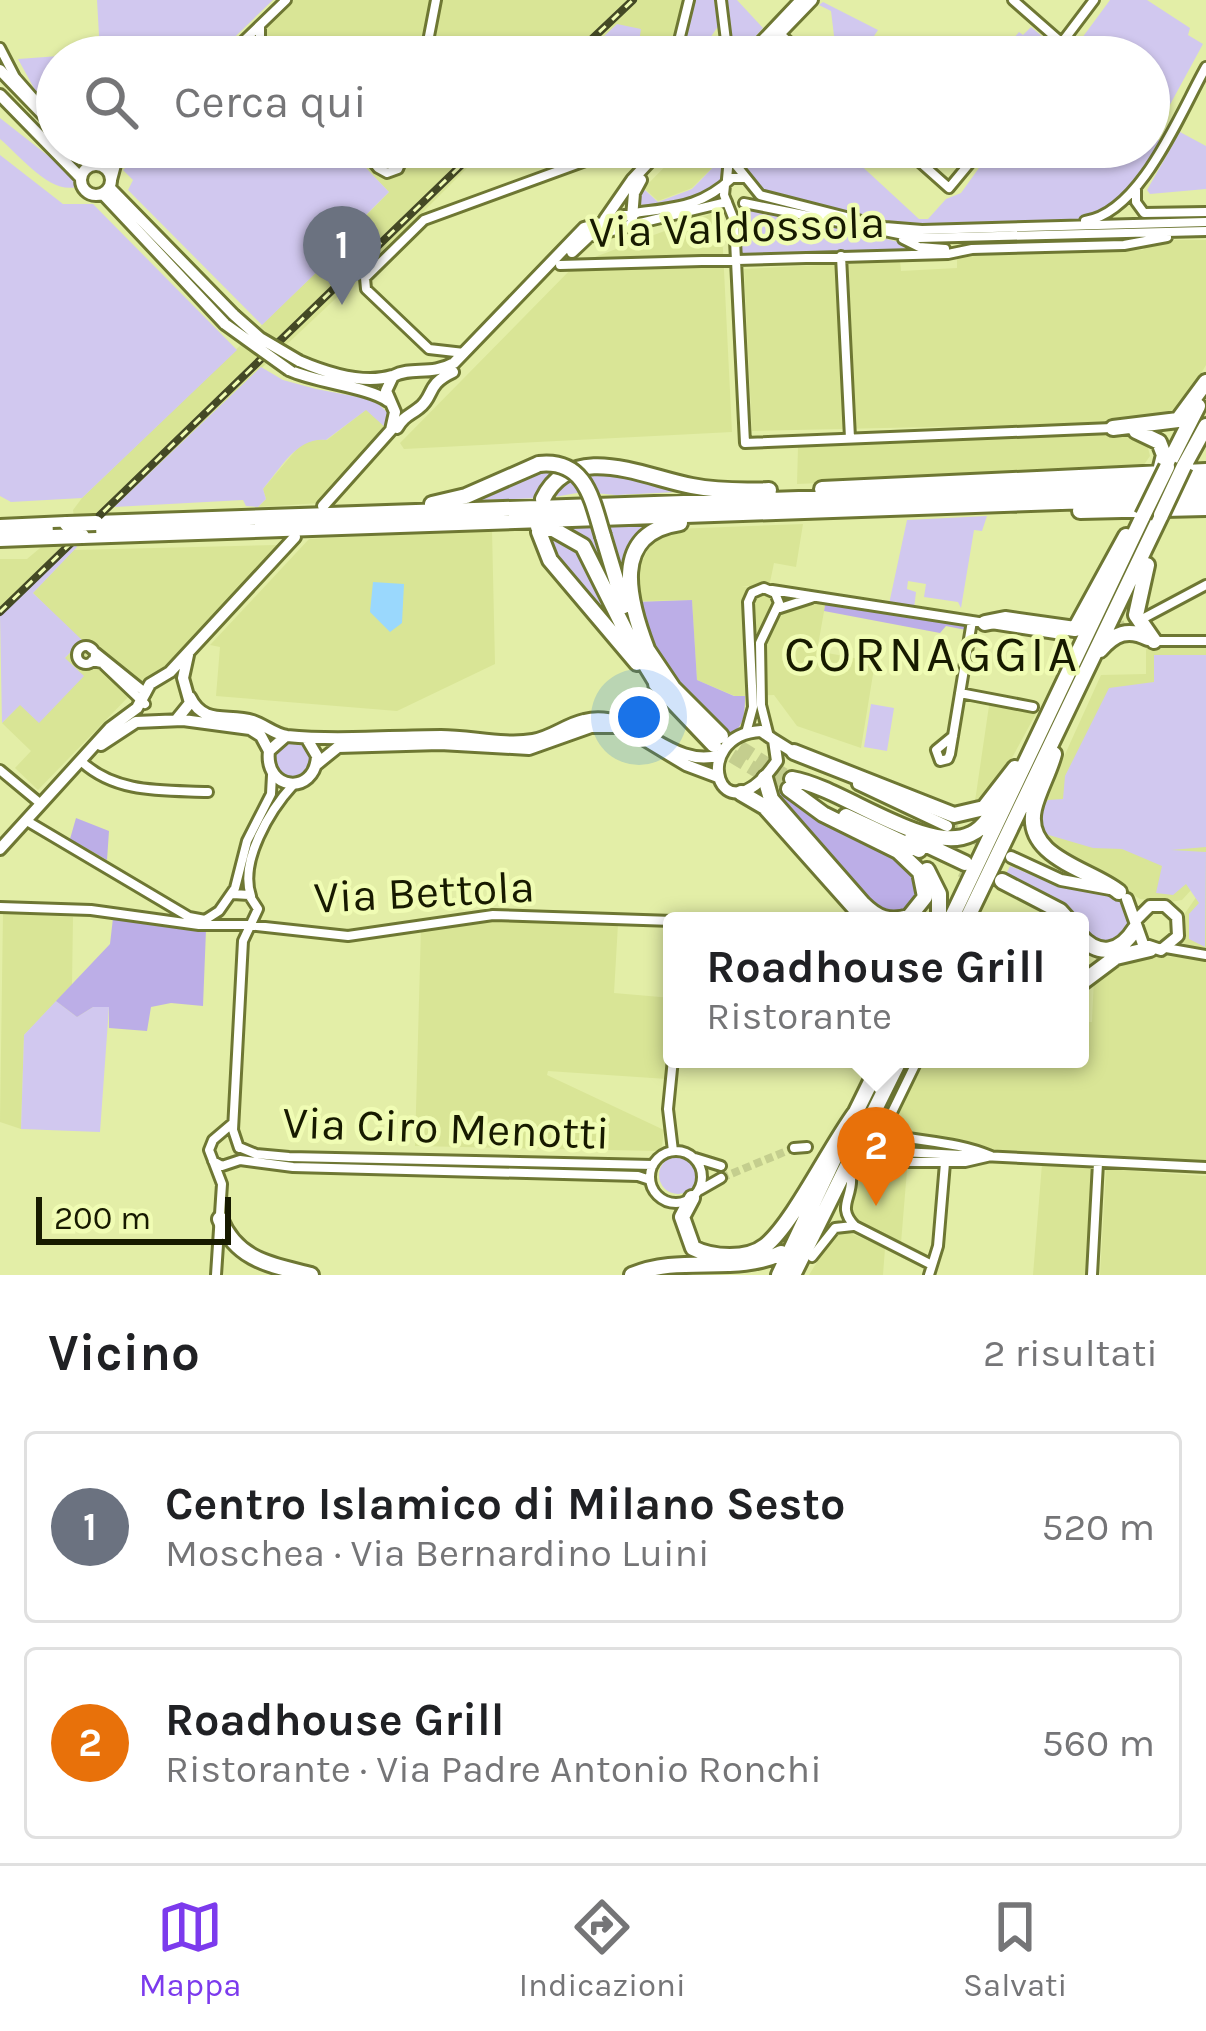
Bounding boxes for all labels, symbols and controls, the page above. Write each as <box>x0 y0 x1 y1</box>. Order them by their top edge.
search box <box>36 36 1170 168</box>
icon: search <box>78 69 144 135</box>
text: Cerca qui <box>174 76 367 128</box>
street label: Via Valdossola <box>588 196 886 258</box>
pin: 1 <box>303 206 381 305</box>
district label: CORNAGGIA <box>784 624 1080 684</box>
your location <box>609 687 669 747</box>
street label: Via Bettola <box>312 860 536 924</box>
popup <box>663 912 1089 1068</box>
text: Roadhouse Grill <box>706 941 1046 993</box>
text: Ristorante <box>706 993 892 1039</box>
street label: Via Ciro Menotti <box>282 1096 610 1160</box>
pin: 2 <box>837 1107 915 1206</box>
scale bar <box>36 1191 231 1244</box>
text: 200 m <box>54 1199 151 1237</box>
text: Vicino <box>48 1323 200 1383</box>
text: 2 risultati <box>983 1330 1158 1376</box>
text: Centro Islamico di Milano Sesto <box>165 1478 846 1530</box>
text: 1 <box>83 1504 97 1550</box>
text: 520 m <box>1041 1504 1155 1550</box>
text: Moschea · Via Bernardino Luini <box>165 1530 710 1576</box>
text: Roadhouse Grill <box>165 1694 504 1746</box>
text: 2 <box>78 1720 102 1766</box>
text: 560 m <box>1042 1720 1155 1766</box>
text: Ristorante · Via Padre Antonio Ronchi <box>165 1746 822 1792</box>
tab: Mappa <box>139 1894 242 2004</box>
tab: Indicazioni <box>519 1894 686 2004</box>
tab: Salvati <box>963 1894 1067 2004</box>

